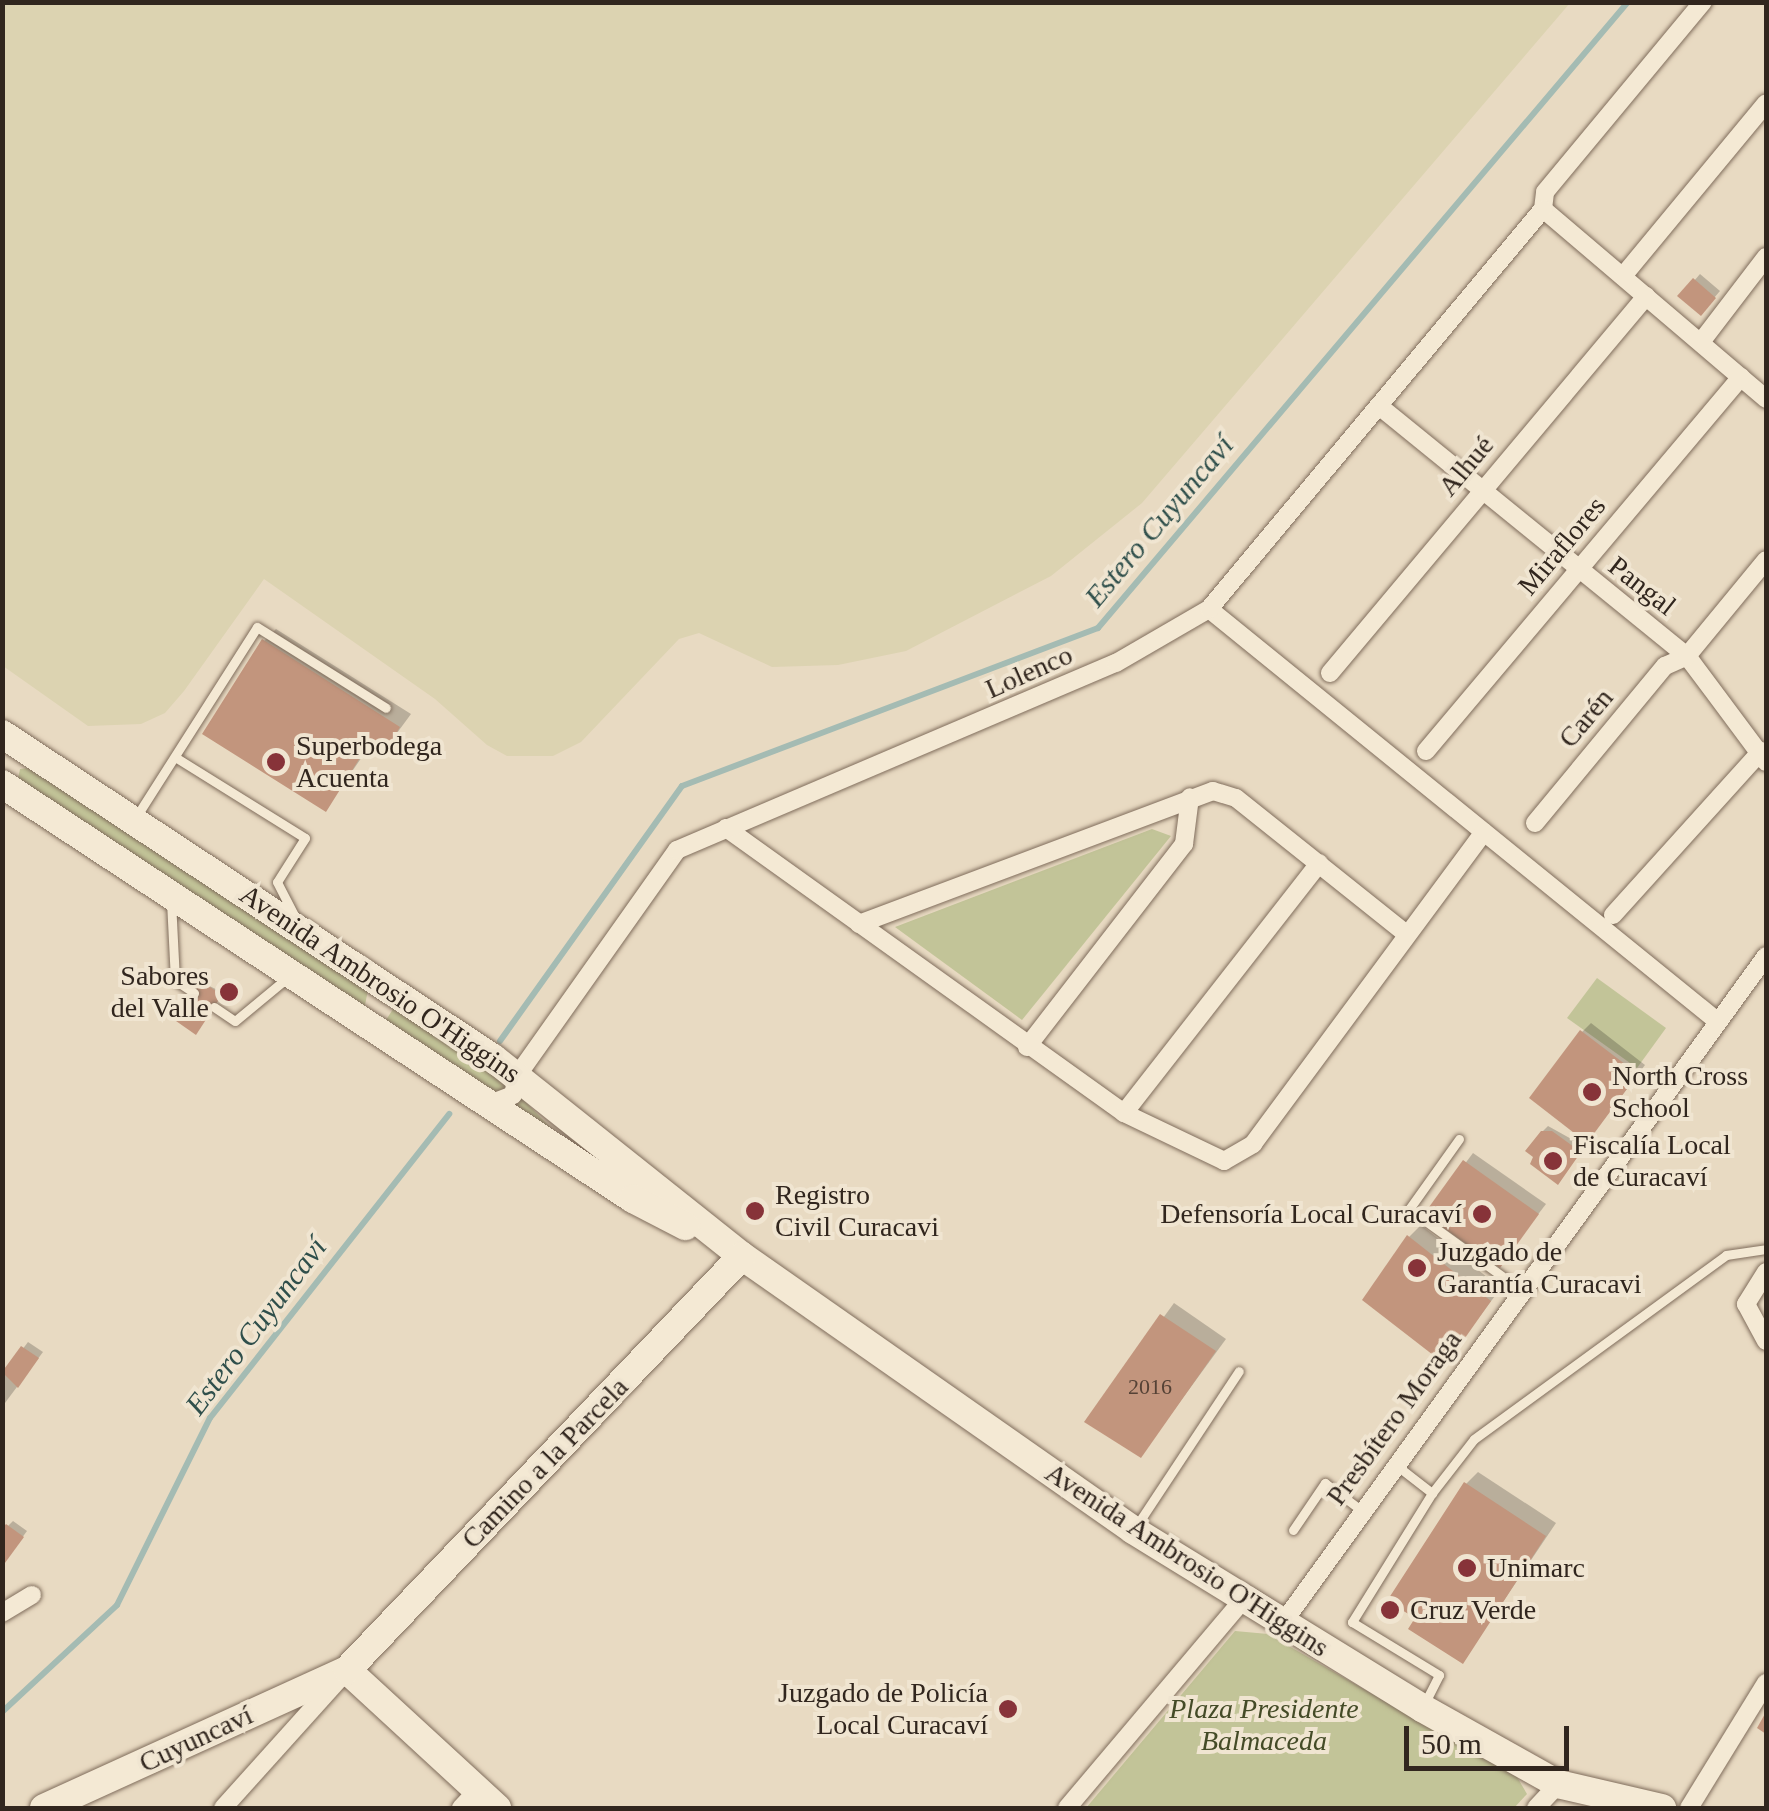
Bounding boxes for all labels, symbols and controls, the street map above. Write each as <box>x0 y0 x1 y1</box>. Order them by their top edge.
water label: Estero Cuyuncaví <box>1077 428 1241 614</box>
street label: Alhué <box>1431 429 1501 503</box>
street label: Miraflores <box>1511 490 1613 602</box>
street label: Pangal <box>1602 549 1682 623</box>
street label: Lolenco <box>980 638 1078 706</box>
street label: Carén <box>1552 682 1620 754</box>
place label: Superbodega Acuenta <box>296 729 442 795</box>
marker: Superbodega Acuenta <box>265 751 287 773</box>
street label: Avenida Ambrosio O'Higgins <box>233 877 527 1091</box>
place label: Sabores del Valle <box>110 959 209 1025</box>
marker: Sabores del Valle <box>218 981 240 1003</box>
place label: North Cross School <box>1612 1059 1748 1125</box>
marker: North Cross School <box>1581 1081 1603 1103</box>
place label: Fiscalía Local de Curacaví <box>1573 1128 1731 1194</box>
marker: Fiscalía Local de Curacaví <box>1542 1150 1564 1172</box>
place label: Registro Civil Curacavi <box>775 1178 939 1244</box>
place label: Defensoría Local Curacaví <box>1160 1197 1462 1231</box>
marker: Registro Civil Curacavi <box>744 1200 766 1222</box>
marker: Defensoría Local Curacaví <box>1471 1203 1493 1225</box>
water label: Estero Cuyuncaví <box>178 1230 334 1422</box>
place label: Juzgado de Garantía Curacavi <box>1437 1235 1641 1301</box>
marker: Juzgado de Garantía Curacavi <box>1406 1257 1428 1279</box>
street label: Presbítero Moraga <box>1319 1324 1469 1512</box>
street label: Camino a la Parcela <box>455 1371 635 1555</box>
house number: 2016 <box>1128 1374 1172 1400</box>
street label: Avenida Ambrosio O'Higgins <box>1038 1455 1336 1665</box>
place label: Unimarc <box>1487 1551 1585 1585</box>
marker: Unimarc <box>1456 1557 1478 1579</box>
place label: Cruz Verde <box>1410 1593 1537 1627</box>
marker: Cruz Verde <box>1379 1599 1401 1621</box>
place label: Juzgado de Policía Local Curacaví <box>778 1676 988 1742</box>
park label: Plaza Presidente Balmaceda <box>1169 1692 1359 1758</box>
street label: Cuyuncaví <box>134 1698 258 1780</box>
marker: Juzgado de Policía Local Curacaví <box>997 1698 1019 1720</box>
scale bar <box>1409 1706 1574 1768</box>
text: 50 m <box>1421 1727 1482 1760</box>

